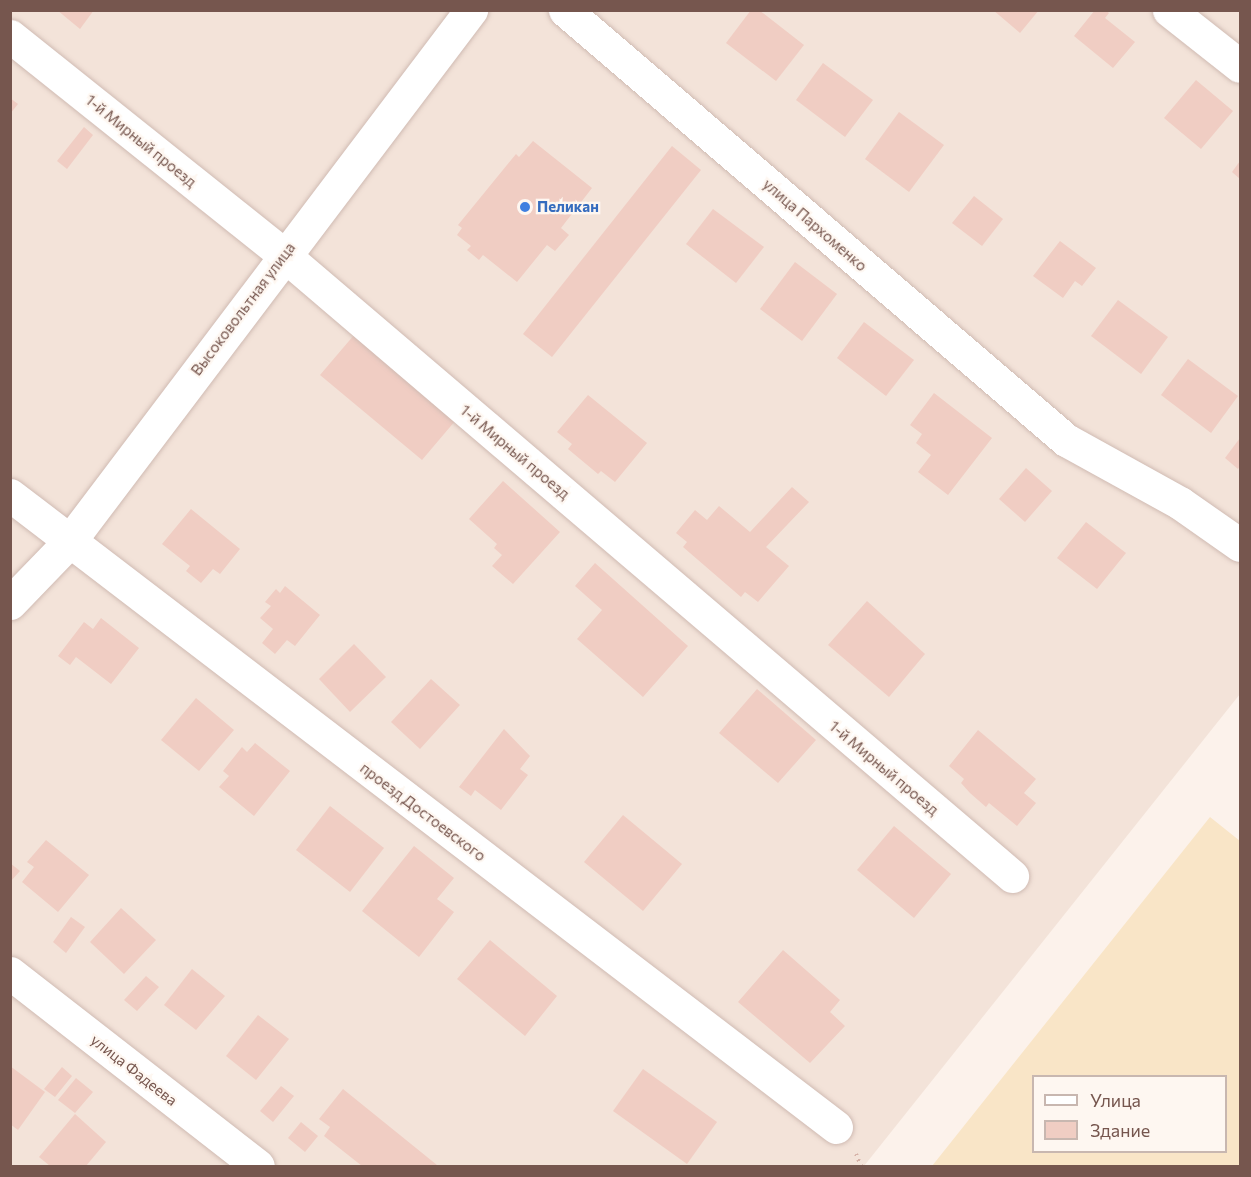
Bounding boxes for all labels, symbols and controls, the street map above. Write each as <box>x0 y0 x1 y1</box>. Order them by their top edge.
street label: 1-й Мирный проезд <box>82 91 200 191</box>
street label: улица Пархоменко <box>759 175 871 275</box>
place label: Пеликан <box>537 198 599 216</box>
marker: Пеликан <box>518 200 532 214</box>
street label: Высоковольтная улица <box>187 239 299 379</box>
street label: 1-й Мирный проезд <box>457 401 573 503</box>
street label: 1-й Мирный проезд <box>826 717 942 819</box>
street label: проезд Достоевского <box>357 759 489 865</box>
street label: улица Фадеева <box>87 1031 181 1109</box>
legend <box>1032 1075 1227 1153</box>
text: Улица <box>1090 1089 1141 1111</box>
text: Здание <box>1090 1119 1150 1141</box>

